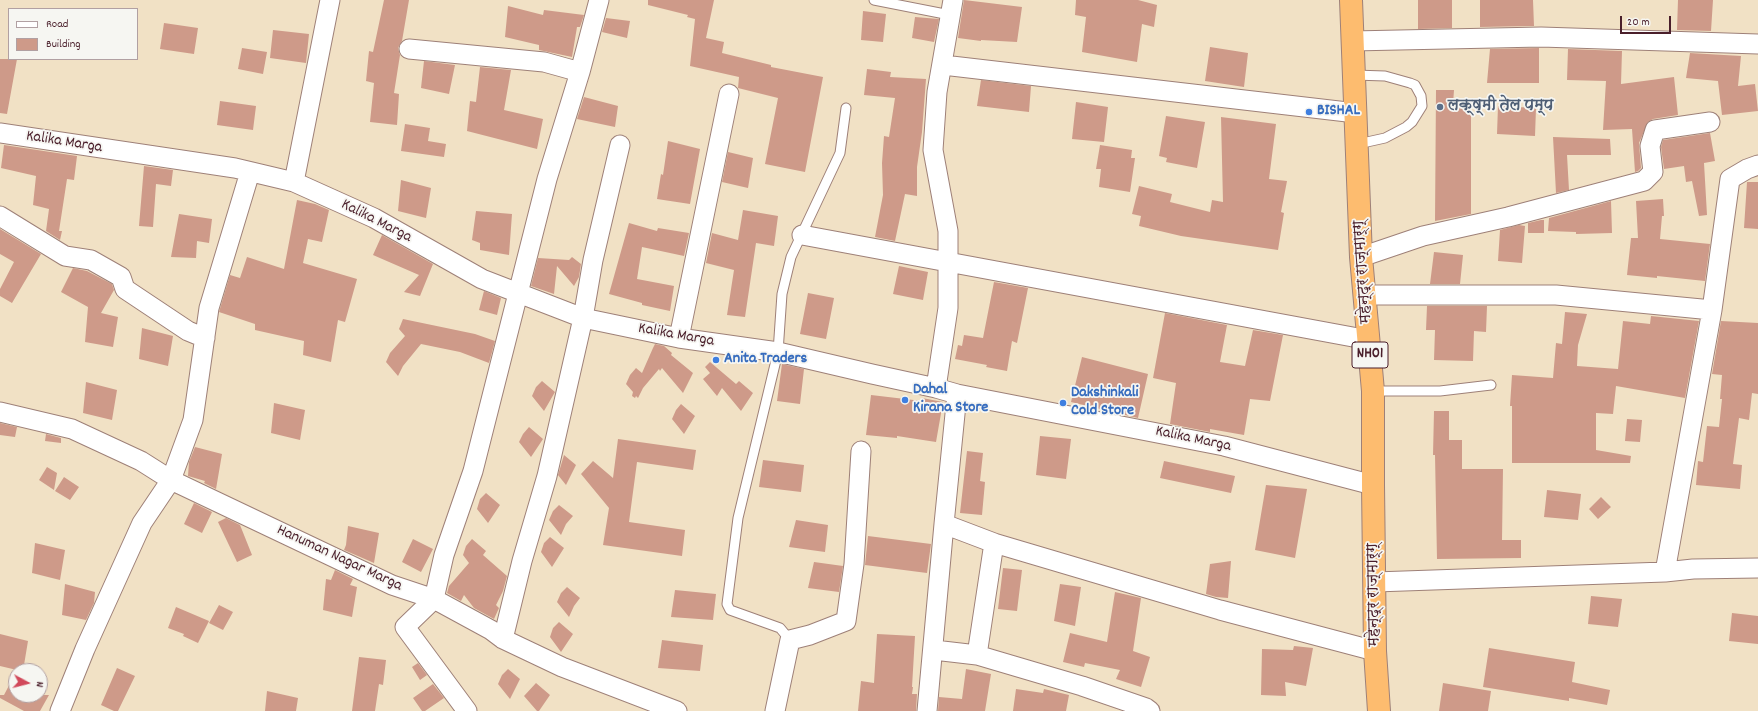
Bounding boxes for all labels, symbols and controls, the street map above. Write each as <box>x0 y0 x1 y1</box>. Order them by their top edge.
legend <box>8 8 138 60</box>
scale bar <box>1622 8 1673 34</box>
text: 20 m <box>1627 14 1650 31</box>
text: Road <box>46 16 68 33</box>
text: Building <box>46 36 81 53</box>
place label: लक्ष्मी तेल पम्प <box>1448 97 1553 117</box>
place label: BISHAL <box>1317 102 1360 122</box>
marker: लक्ष्मी तेल पम्प <box>1435 102 1445 112</box>
marker: BISHAL <box>1304 107 1314 117</box>
street label: Kalika Marga <box>25 128 103 158</box>
street label: Kalika Marga <box>337 196 415 248</box>
street label: महेन्द्र राज्मार्ग् <box>1351 220 1377 324</box>
street label: Kalika Marga <box>637 320 715 352</box>
road number: NH01 <box>1352 342 1388 368</box>
place label: Anita Traders <box>724 350 807 370</box>
marker: Anita Traders <box>711 355 721 365</box>
place label: Dahal Kirana Store <box>913 381 988 419</box>
place label: Dakshinkali Cold Store <box>1071 384 1139 422</box>
marker: Dahal Kirana Store <box>900 395 910 405</box>
marker: Dakshinkali Cold Store <box>1058 398 1068 408</box>
street label: Kalika Marga <box>1153 423 1233 457</box>
street label: Hanuman Nagar Marga <box>273 521 405 597</box>
street label: महेन्द्र राज्मार्ग् <box>1364 543 1386 647</box>
north arrow <box>8 663 48 703</box>
text: N <box>31 681 47 688</box>

